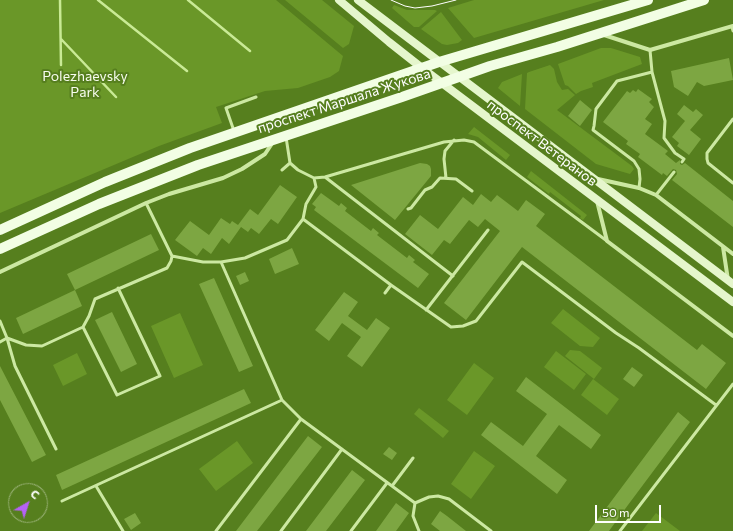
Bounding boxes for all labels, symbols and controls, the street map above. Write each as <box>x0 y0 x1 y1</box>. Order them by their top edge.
street label: проспект Маршала Жукова <box>256 65 432 137</box>
park label: Polezhaevsky Park <box>42 68 128 100</box>
street label: проспект Ветеранов <box>484 96 600 190</box>
north arrow <box>8 483 48 523</box>
text: С <box>28 487 42 501</box>
scale bar <box>597 497 663 523</box>
text: 50 m <box>602 505 630 519</box>

